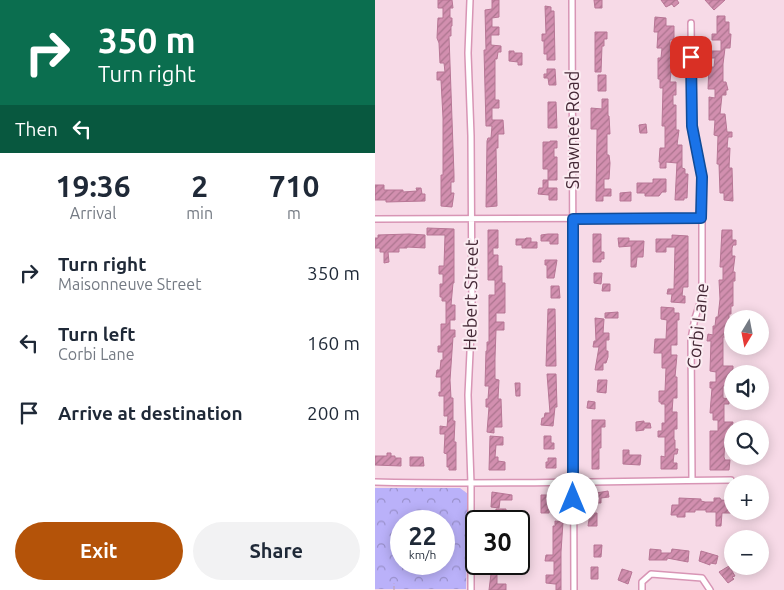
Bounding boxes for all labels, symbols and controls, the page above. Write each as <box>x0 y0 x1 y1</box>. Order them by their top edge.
icon: right <box>15 20 80 85</box>
text: 350 m <box>98 20 196 60</box>
pin <box>670 36 712 78</box>
icon: arrive <box>677 43 705 71</box>
text: Turn right <box>98 61 196 86</box>
street label: Shawnee Road <box>562 71 582 189</box>
icon: left <box>68 115 96 143</box>
text: Then <box>15 118 58 140</box>
text: 19:36 <box>56 169 131 203</box>
text: 2 <box>191 169 208 203</box>
text: 710 <box>269 169 319 203</box>
text: Arrival <box>70 204 116 222</box>
text: min <box>186 204 213 222</box>
text: m <box>287 204 301 222</box>
street label: Hebert Street <box>459 239 481 351</box>
text: Turn right <box>58 253 146 275</box>
icon: right <box>15 259 43 287</box>
text: 350 m <box>307 262 360 284</box>
text: Maisonneuve Street <box>58 275 201 293</box>
street label: Corbi Lane <box>683 282 711 370</box>
north arrow <box>724 310 769 355</box>
map controls <box>724 310 769 575</box>
text: Turn left <box>58 323 136 345</box>
icon: left <box>15 329 43 357</box>
text: 160 m <box>307 332 360 354</box>
text: Corbi Lane <box>58 345 134 363</box>
button: sound <box>724 365 769 410</box>
icon: arrive <box>15 399 43 427</box>
text: Arrive at destination <box>58 402 243 424</box>
text: 200 m <box>307 402 360 424</box>
button: search <box>724 420 769 465</box>
position arrow <box>546 472 598 524</box>
button: + <box>724 475 769 520</box>
speed limit sign: 30 <box>465 510 530 575</box>
button: Exit <box>15 522 183 580</box>
button: Share <box>193 522 360 580</box>
text: 22 <box>408 522 437 550</box>
button: − <box>724 530 769 575</box>
text: km/h <box>409 548 436 561</box>

